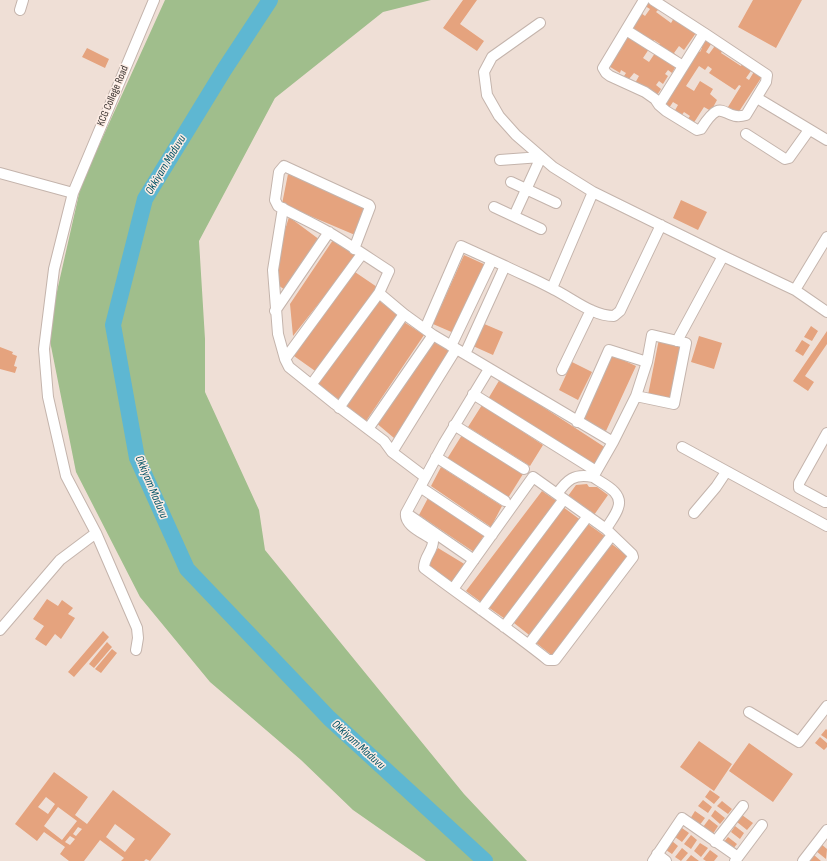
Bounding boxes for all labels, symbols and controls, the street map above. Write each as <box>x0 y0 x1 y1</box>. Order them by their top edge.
street label: KCG College Road <box>94 64 132 128</box>
water label: Okkiyam Maduvu <box>143 133 189 197</box>
water label: Okkiyam Maduvu <box>131 453 171 521</box>
water label: Okkiyam Maduvu <box>328 717 388 773</box>

